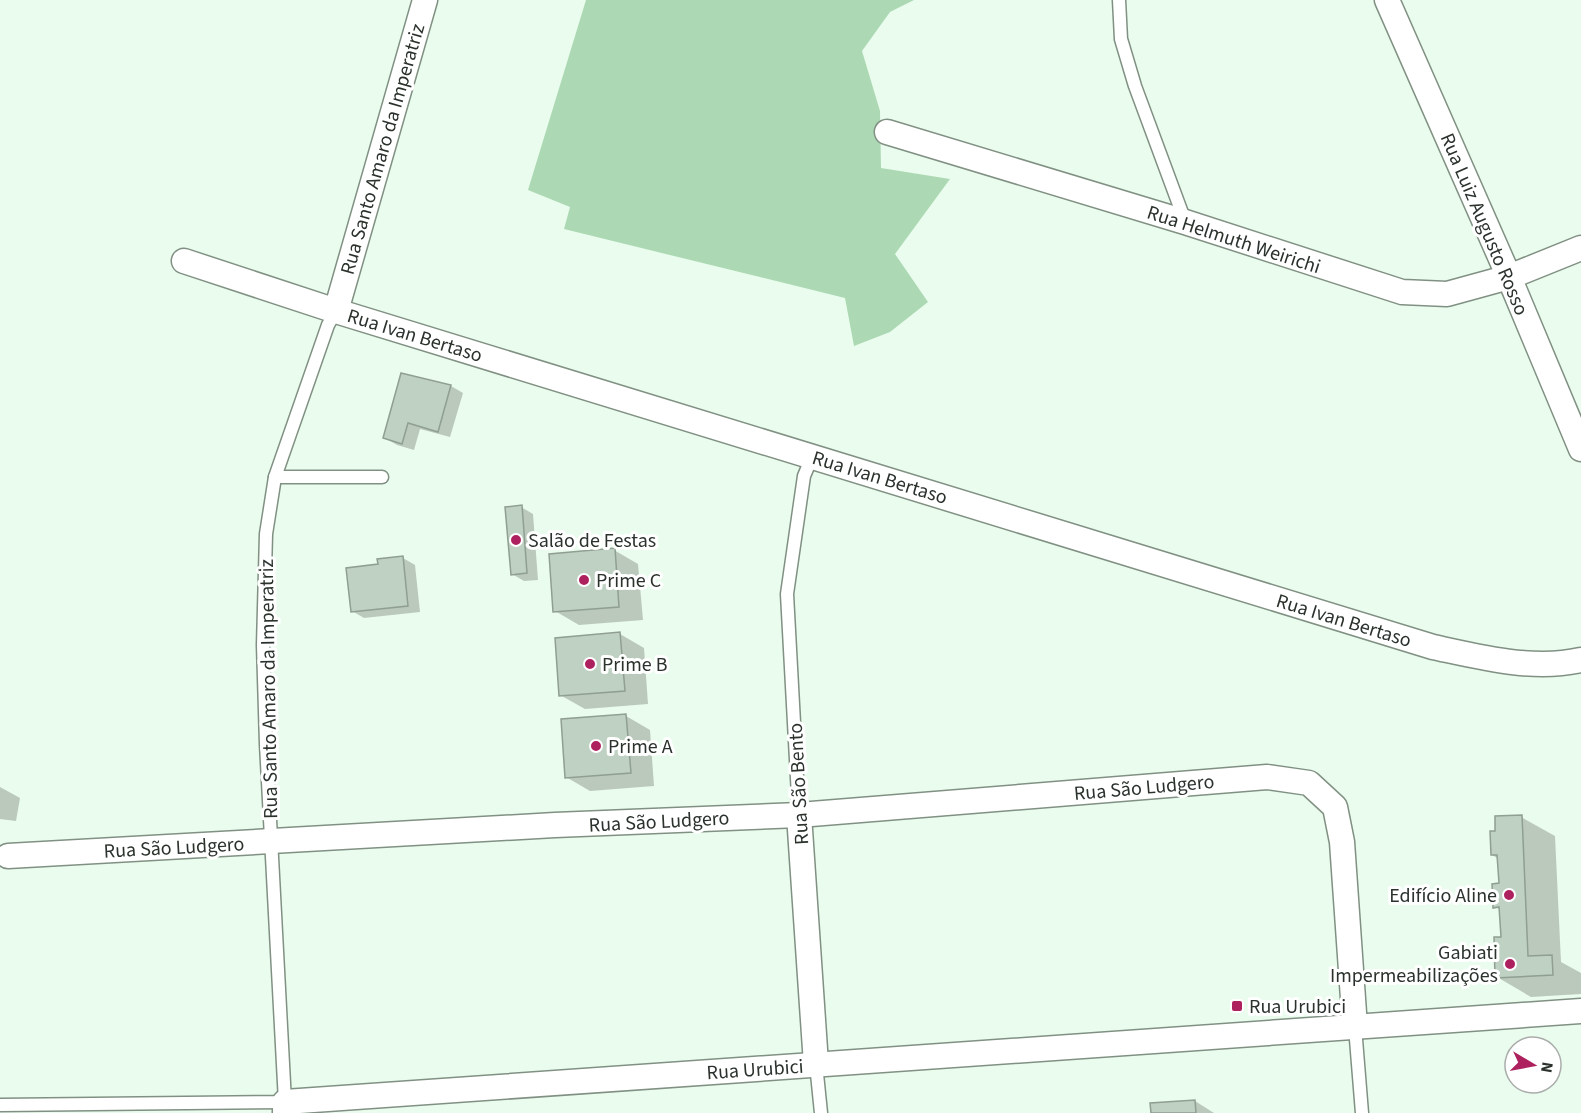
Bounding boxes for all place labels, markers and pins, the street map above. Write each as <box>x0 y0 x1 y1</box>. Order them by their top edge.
place label: Salão de Festas <box>528 527 656 555</box>
marker: Salão de Festas <box>509 533 523 547</box>
place label: Prime C <box>596 567 661 595</box>
marker: Prime C <box>577 573 591 587</box>
place label: Prime B <box>602 651 667 679</box>
marker: Prime B <box>583 657 597 671</box>
place label: Prime A <box>608 733 673 761</box>
marker: Prime A <box>589 739 603 753</box>
place label: Edifício Aline <box>1389 882 1497 910</box>
marker: Edifício Aline <box>1502 888 1516 902</box>
place label: Gabiati Impermeabilizações <box>1330 939 1498 990</box>
marker: Gabiati Impermeabilizações <box>1503 957 1517 971</box>
place label: Rua Urubici <box>1249 993 1346 1021</box>
marker: Rua Urubici <box>1230 999 1244 1013</box>

